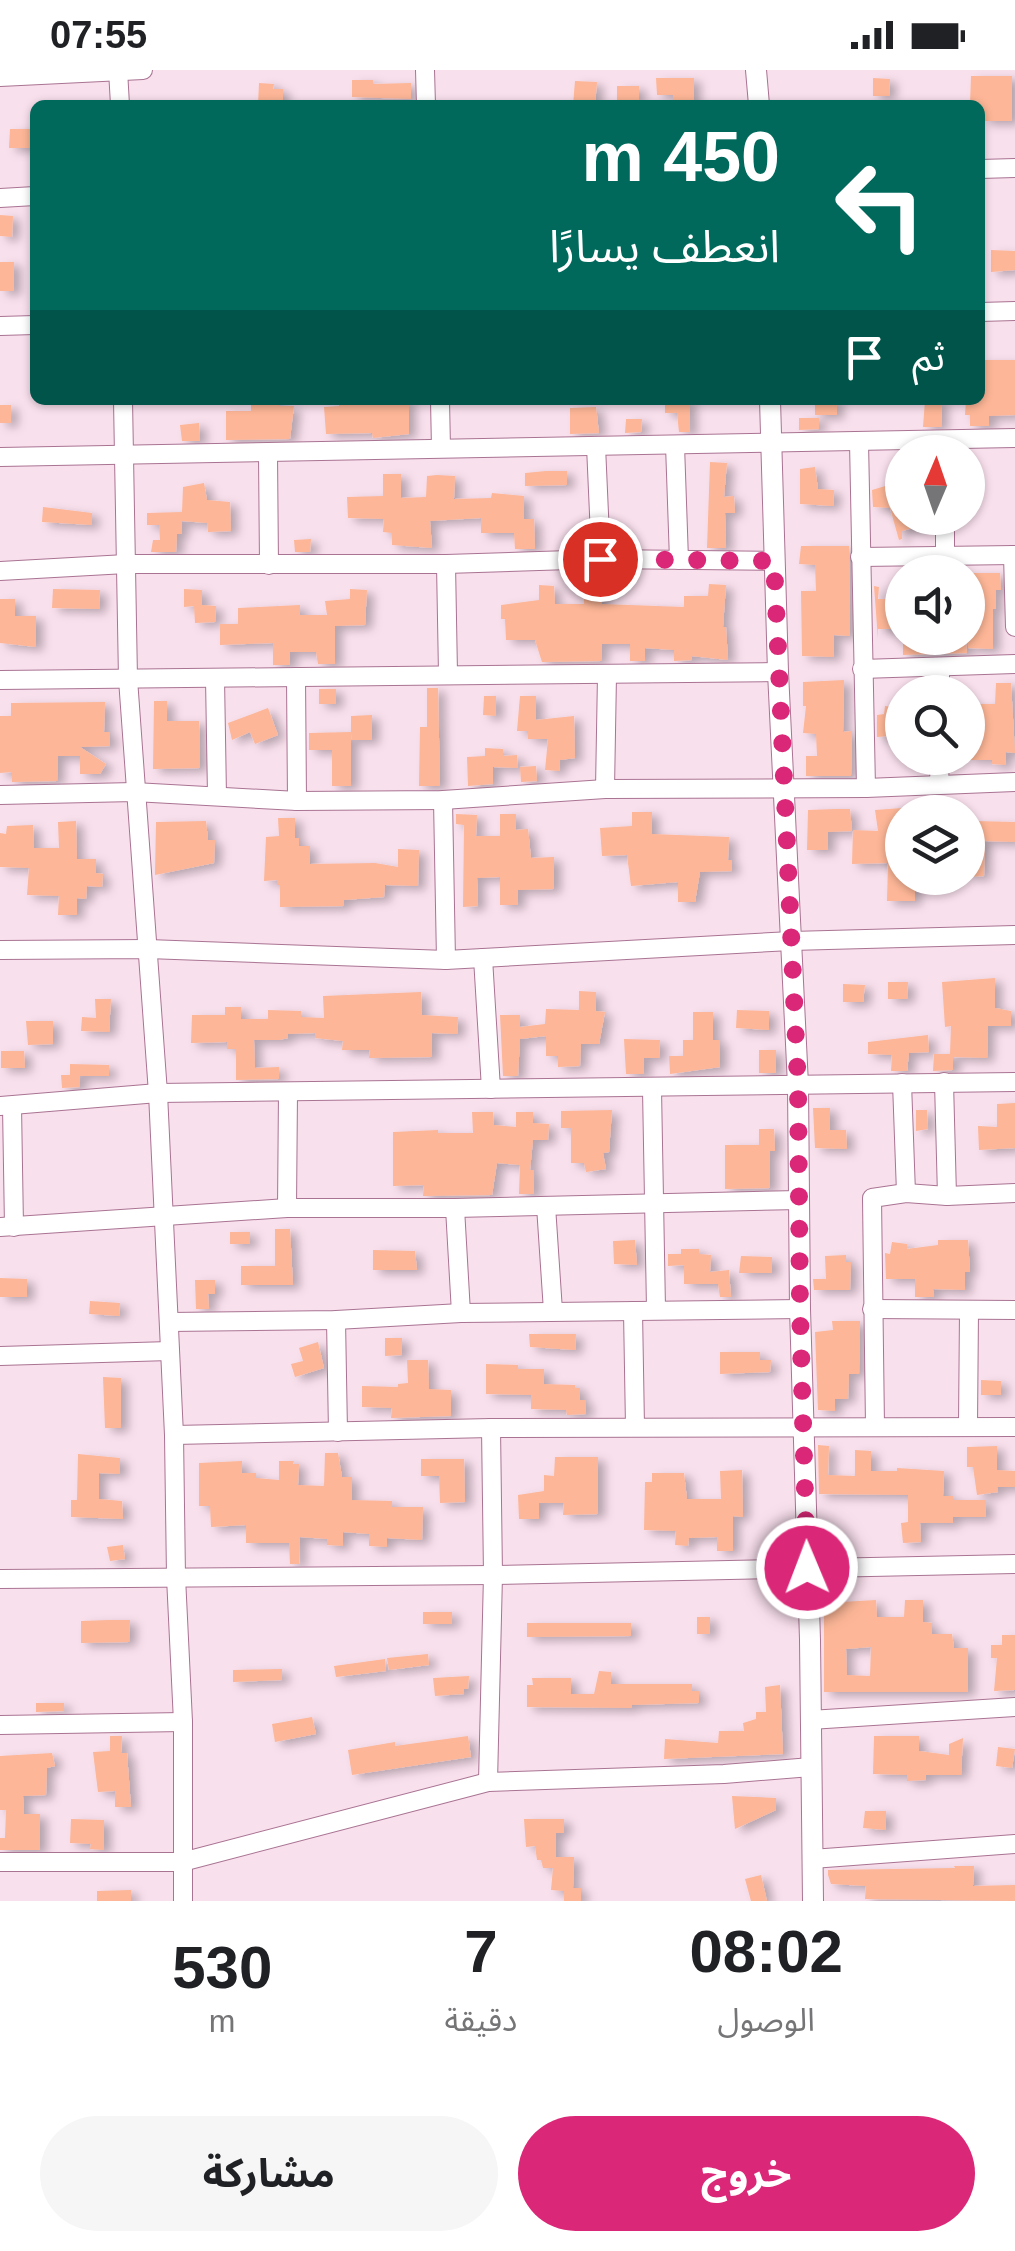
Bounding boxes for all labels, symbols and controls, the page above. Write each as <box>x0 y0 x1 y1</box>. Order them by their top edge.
text: 07:55 <box>50 14 147 56</box>
text: 450 m <box>582 118 780 196</box>
icon: left <box>815 140 945 270</box>
text: انعطف يسارًا <box>549 221 780 272</box>
icon: arrive <box>837 330 892 385</box>
text: ثم <box>912 336 945 378</box>
north arrow <box>885 435 985 535</box>
map controls <box>885 435 985 895</box>
pin <box>558 517 643 602</box>
icon: arrive <box>573 532 628 587</box>
button: sound <box>885 555 985 655</box>
button: search <box>885 675 985 775</box>
button: layers <box>885 795 985 895</box>
position arrow <box>755 1516 859 1620</box>
text: 7 <box>464 1918 498 1985</box>
text: 08:02 <box>689 1918 843 1985</box>
text: 530 <box>172 1934 272 2001</box>
text: دقيقة <box>444 2002 517 2038</box>
text: الوصول <box>718 2002 815 2038</box>
text: m <box>209 2003 236 2039</box>
button: مشاركة <box>40 2116 498 2231</box>
button: خروج <box>518 2116 975 2231</box>

